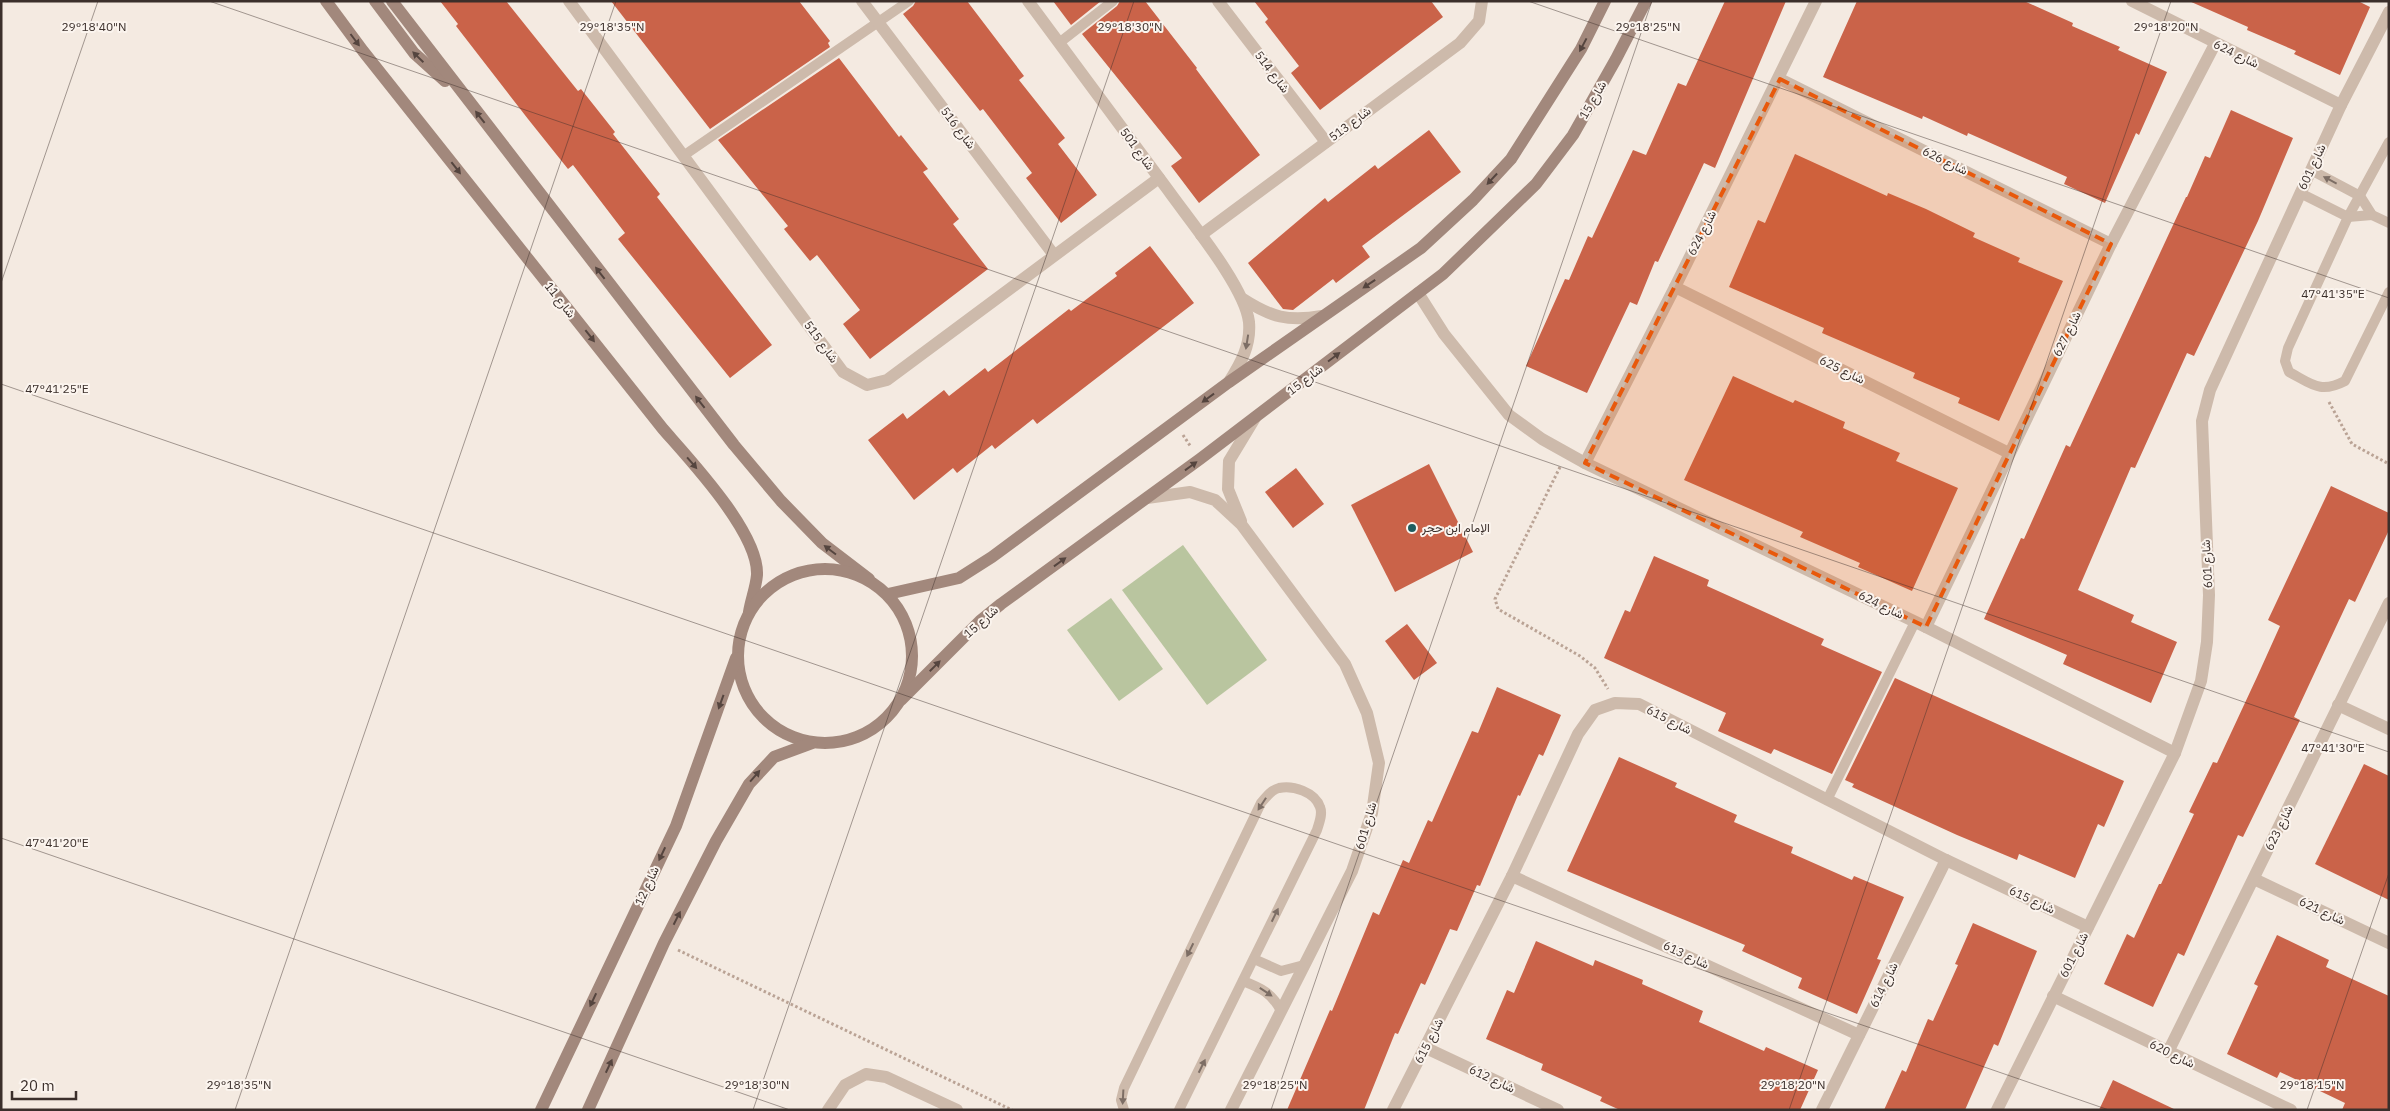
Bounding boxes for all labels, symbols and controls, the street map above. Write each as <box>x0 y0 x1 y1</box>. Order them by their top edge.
text: 29°18'40"N <box>61 19 127 34</box>
text: 29°18'35"N <box>579 19 645 34</box>
text: 29°18'30"N <box>1097 19 1163 34</box>
text: 29°18'25"N <box>1615 19 1681 34</box>
text: 29°18'20"N <box>2133 19 2199 34</box>
one-way arrow <box>350 33 360 47</box>
street label: شارع 624 <box>2210 36 2261 73</box>
one-way arrow <box>1579 37 1587 52</box>
street label: شارع 514 <box>1250 48 1293 97</box>
one-way arrow <box>413 51 425 63</box>
street label: شارع 15 <box>1576 78 1611 122</box>
street label: شارع 513 <box>1326 103 1375 146</box>
street label: شارع 516 <box>936 104 979 153</box>
one-way arrow <box>474 111 485 124</box>
street label: شارع 501 <box>1115 125 1158 174</box>
street label: شارع 601 <box>2294 142 2330 193</box>
street label: شارع 626 <box>1919 143 1970 180</box>
one-way arrow <box>450 161 461 174</box>
one-way arrow <box>1487 173 1498 186</box>
one-way arrow <box>2323 176 2337 184</box>
street label: شارع 624 <box>1684 208 1721 259</box>
one-way arrow <box>595 267 606 280</box>
street label: شارع 11 <box>540 279 579 322</box>
one-way arrow <box>1362 279 1376 289</box>
text: 47°41'35"E <box>2301 286 2365 301</box>
street label: شارع 627 <box>2049 309 2086 360</box>
street label: شارع 515 <box>799 318 842 367</box>
one-way arrow <box>584 330 595 343</box>
one-way arrow <box>1242 334 1250 350</box>
one-way arrow <box>1327 352 1340 363</box>
street label: شارع 625 <box>1816 352 1867 389</box>
street label: شارع 15 <box>1284 361 1327 400</box>
text: 47°41'25"E <box>25 381 89 396</box>
one-way arrow <box>1202 392 1215 403</box>
one-way arrow <box>694 396 705 409</box>
one-way arrow <box>686 456 698 468</box>
one-way arrow <box>1184 461 1198 471</box>
place label: الإمام ابن حجر <box>1421 520 1490 536</box>
marker: الإمام ابن حجر <box>1406 522 1418 534</box>
street label: شارع 601 <box>2198 539 2217 589</box>
one-way arrow <box>824 544 837 555</box>
one-way arrow <box>1053 556 1066 567</box>
street label: شارع 624 <box>1855 587 1906 624</box>
street label: شارع 15 <box>960 602 1002 643</box>
one-way arrow <box>929 660 941 672</box>
one-way arrow <box>717 695 725 710</box>
street label: شارع 615 <box>1643 702 1694 739</box>
text: 47°41'30"E <box>2301 740 2365 755</box>
one-way arrow <box>750 770 761 783</box>
one-way arrow <box>1257 797 1266 811</box>
street label: شارع 601 <box>1352 800 1381 852</box>
street label: شارع 623 <box>2261 803 2298 854</box>
text: 47°41'20"E <box>25 835 89 850</box>
one-way arrow <box>658 847 666 861</box>
street label: شارع 12 <box>631 864 664 909</box>
street label: شارع 615 <box>2006 882 2057 918</box>
street label: شارع 621 <box>2296 893 2347 929</box>
one-way arrow <box>1271 908 1279 923</box>
one-way arrow <box>673 911 681 925</box>
street label: شارع 601 <box>2056 930 2093 981</box>
street label: شارع 613 <box>1660 937 1711 973</box>
one-way arrow <box>1186 943 1194 957</box>
street label: شارع 614 <box>1866 960 1903 1011</box>
one-way arrow <box>1259 987 1273 997</box>
one-way arrow <box>588 993 596 1007</box>
street label: شارع 615 <box>1411 1016 1448 1067</box>
street label: شارع 620 <box>2146 1036 2197 1073</box>
one-way arrow <box>605 1059 613 1073</box>
one-way arrow <box>1198 1059 1206 1073</box>
street label: شارع 612 <box>1466 1061 1517 1097</box>
scale bar <box>12 1068 76 1100</box>
text: 20 m <box>20 1076 55 1095</box>
text: 29°18'35"N <box>206 1077 272 1092</box>
text: 29°18'30"N <box>724 1077 790 1092</box>
text: 29°18'25"N <box>1242 1077 1308 1092</box>
text: 29°18'20"N <box>1760 1077 1826 1092</box>
text: 29°18'15"N <box>2279 1077 2345 1092</box>
one-way arrow <box>1119 1089 1127 1105</box>

